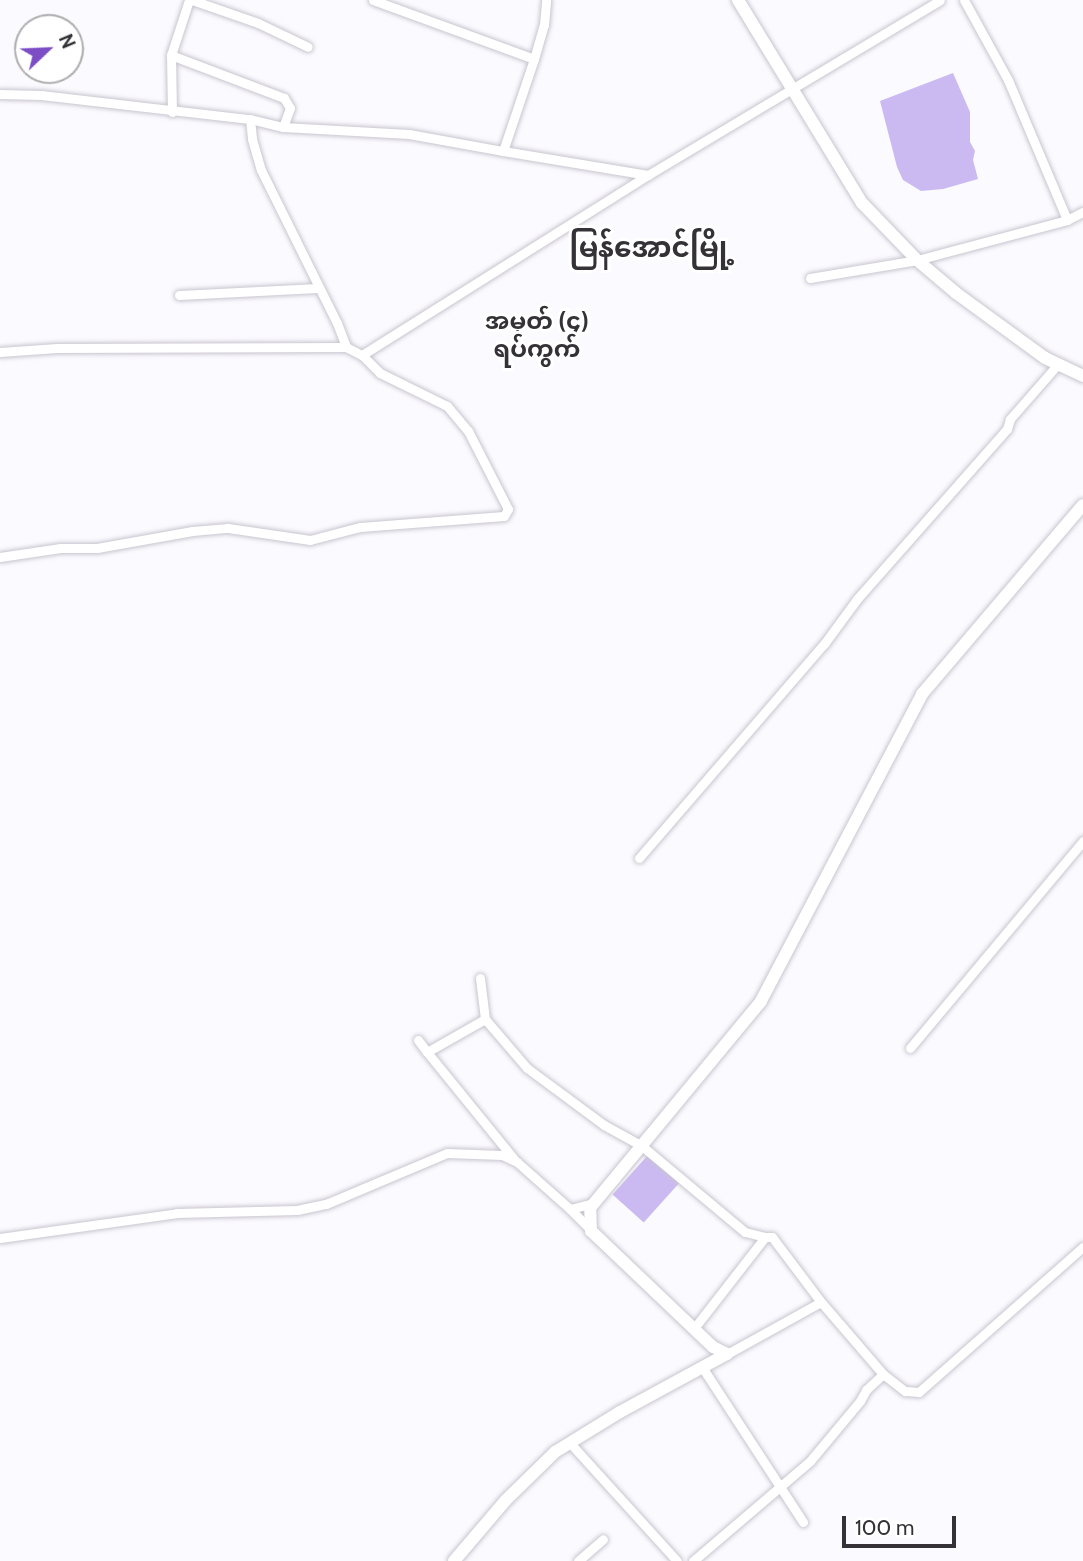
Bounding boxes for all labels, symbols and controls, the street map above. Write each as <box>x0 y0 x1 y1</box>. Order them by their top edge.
north arrow <box>14 14 84 84</box>
text: N <box>54 31 80 52</box>
district label: မြန်အောင်မြို့ <box>569 230 735 264</box>
district label: အမှတ် (၄) ရပ်ကွက် <box>485 307 589 363</box>
scale bar <box>845 1502 959 1546</box>
text: 100 m <box>855 1515 914 1540</box>

